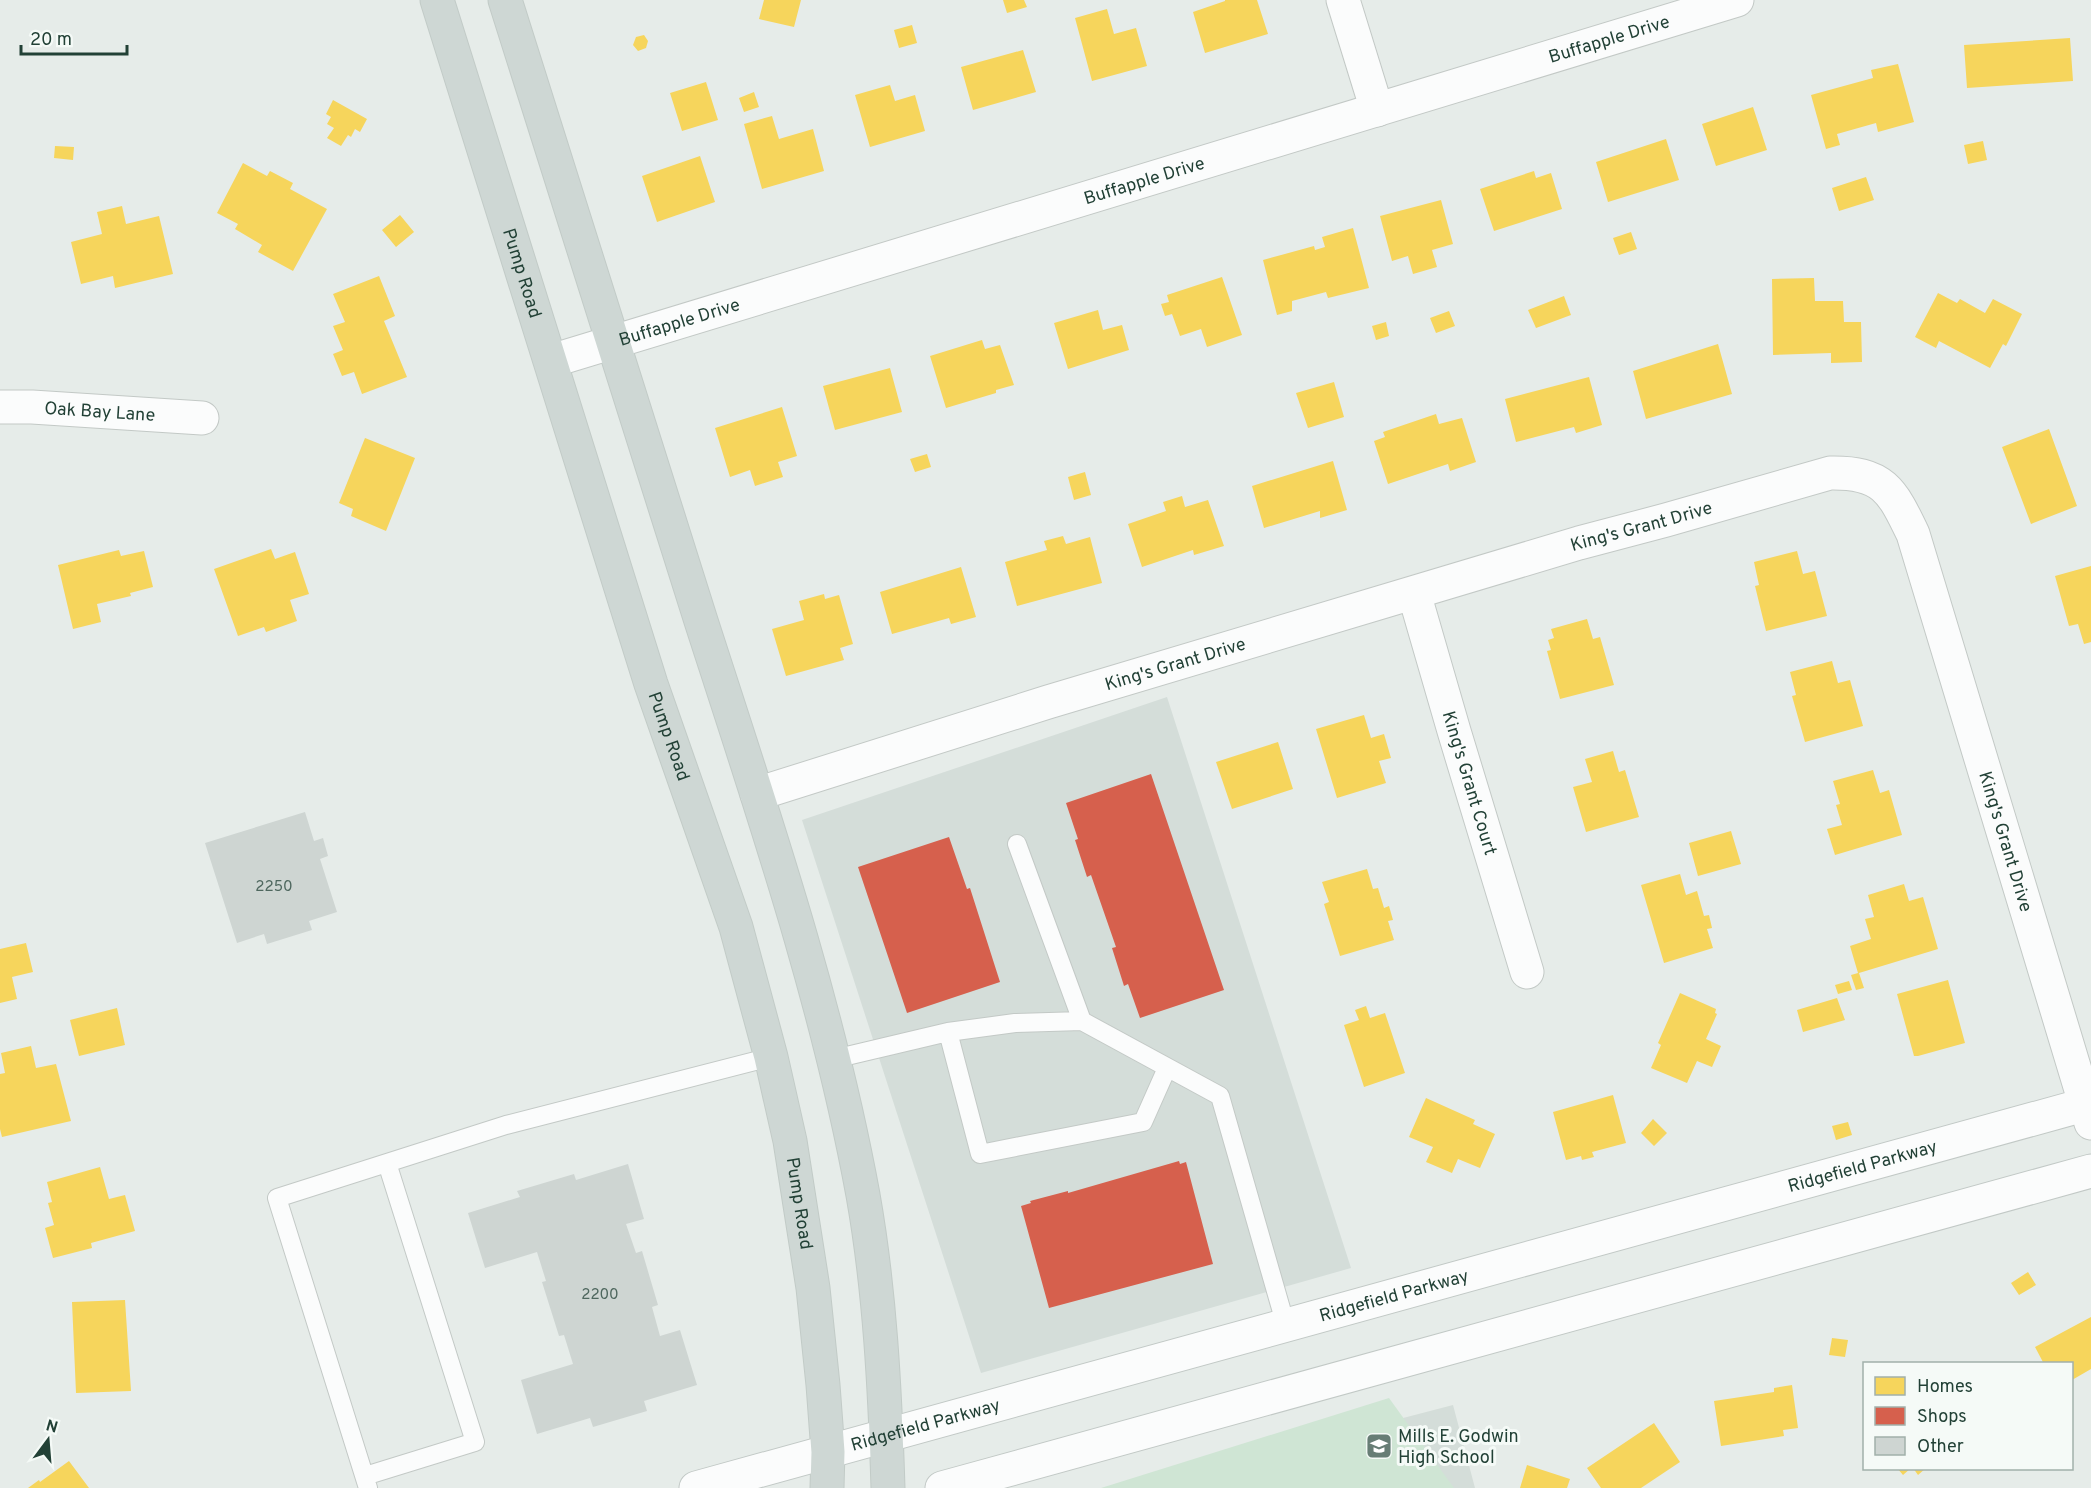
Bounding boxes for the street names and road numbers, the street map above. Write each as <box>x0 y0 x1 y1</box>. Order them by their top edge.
street label: Buffapple Drive <box>1546 11 1673 70</box>
street label: Buffapple Drive <box>1081 153 1208 211</box>
street label: Pump Road <box>496 226 546 321</box>
street label: Buffapple Drive <box>616 294 743 353</box>
street label: Oak Bay Lane <box>44 398 156 428</box>
street label: King's Grant Drive <box>1568 497 1715 558</box>
street label: King's Grant Drive <box>1102 633 1249 697</box>
street label: Pump Road <box>642 689 694 784</box>
street label: King's Grant Court <box>1436 709 1501 858</box>
street label: King's Grant Drive <box>1972 769 2037 915</box>
street label: Ridgefield Parkway <box>1786 1136 1940 1199</box>
street label: Pump Road <box>780 1156 817 1251</box>
street label: Ridgefield Parkway <box>1317 1265 1472 1328</box>
street label: Ridgefield Parkway <box>849 1395 1003 1458</box>

